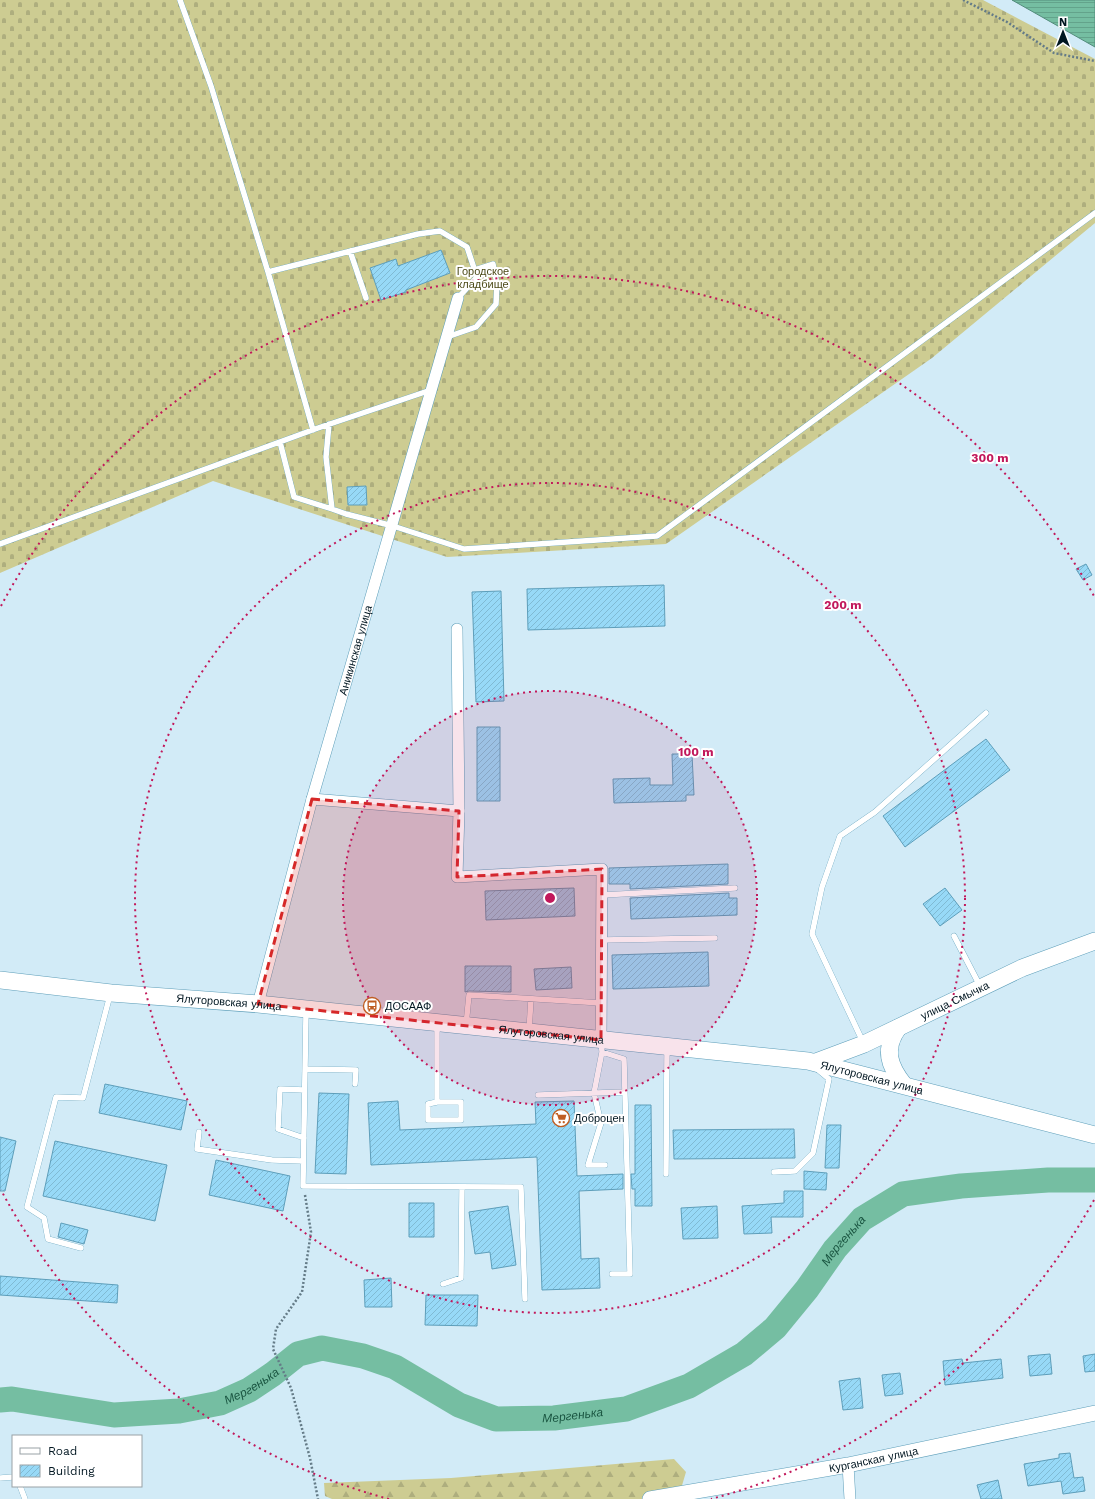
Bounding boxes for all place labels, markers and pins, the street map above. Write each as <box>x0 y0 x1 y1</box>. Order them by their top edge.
centre of rings <box>543 891 557 905</box>
bus stop icon: ДОСААФ <box>362 996 382 1016</box>
place label: ДОСААФ <box>385 1000 431 1013</box>
supermarket icon: Доброцен <box>551 1108 571 1128</box>
place label: Доброцен <box>574 1112 625 1125</box>

